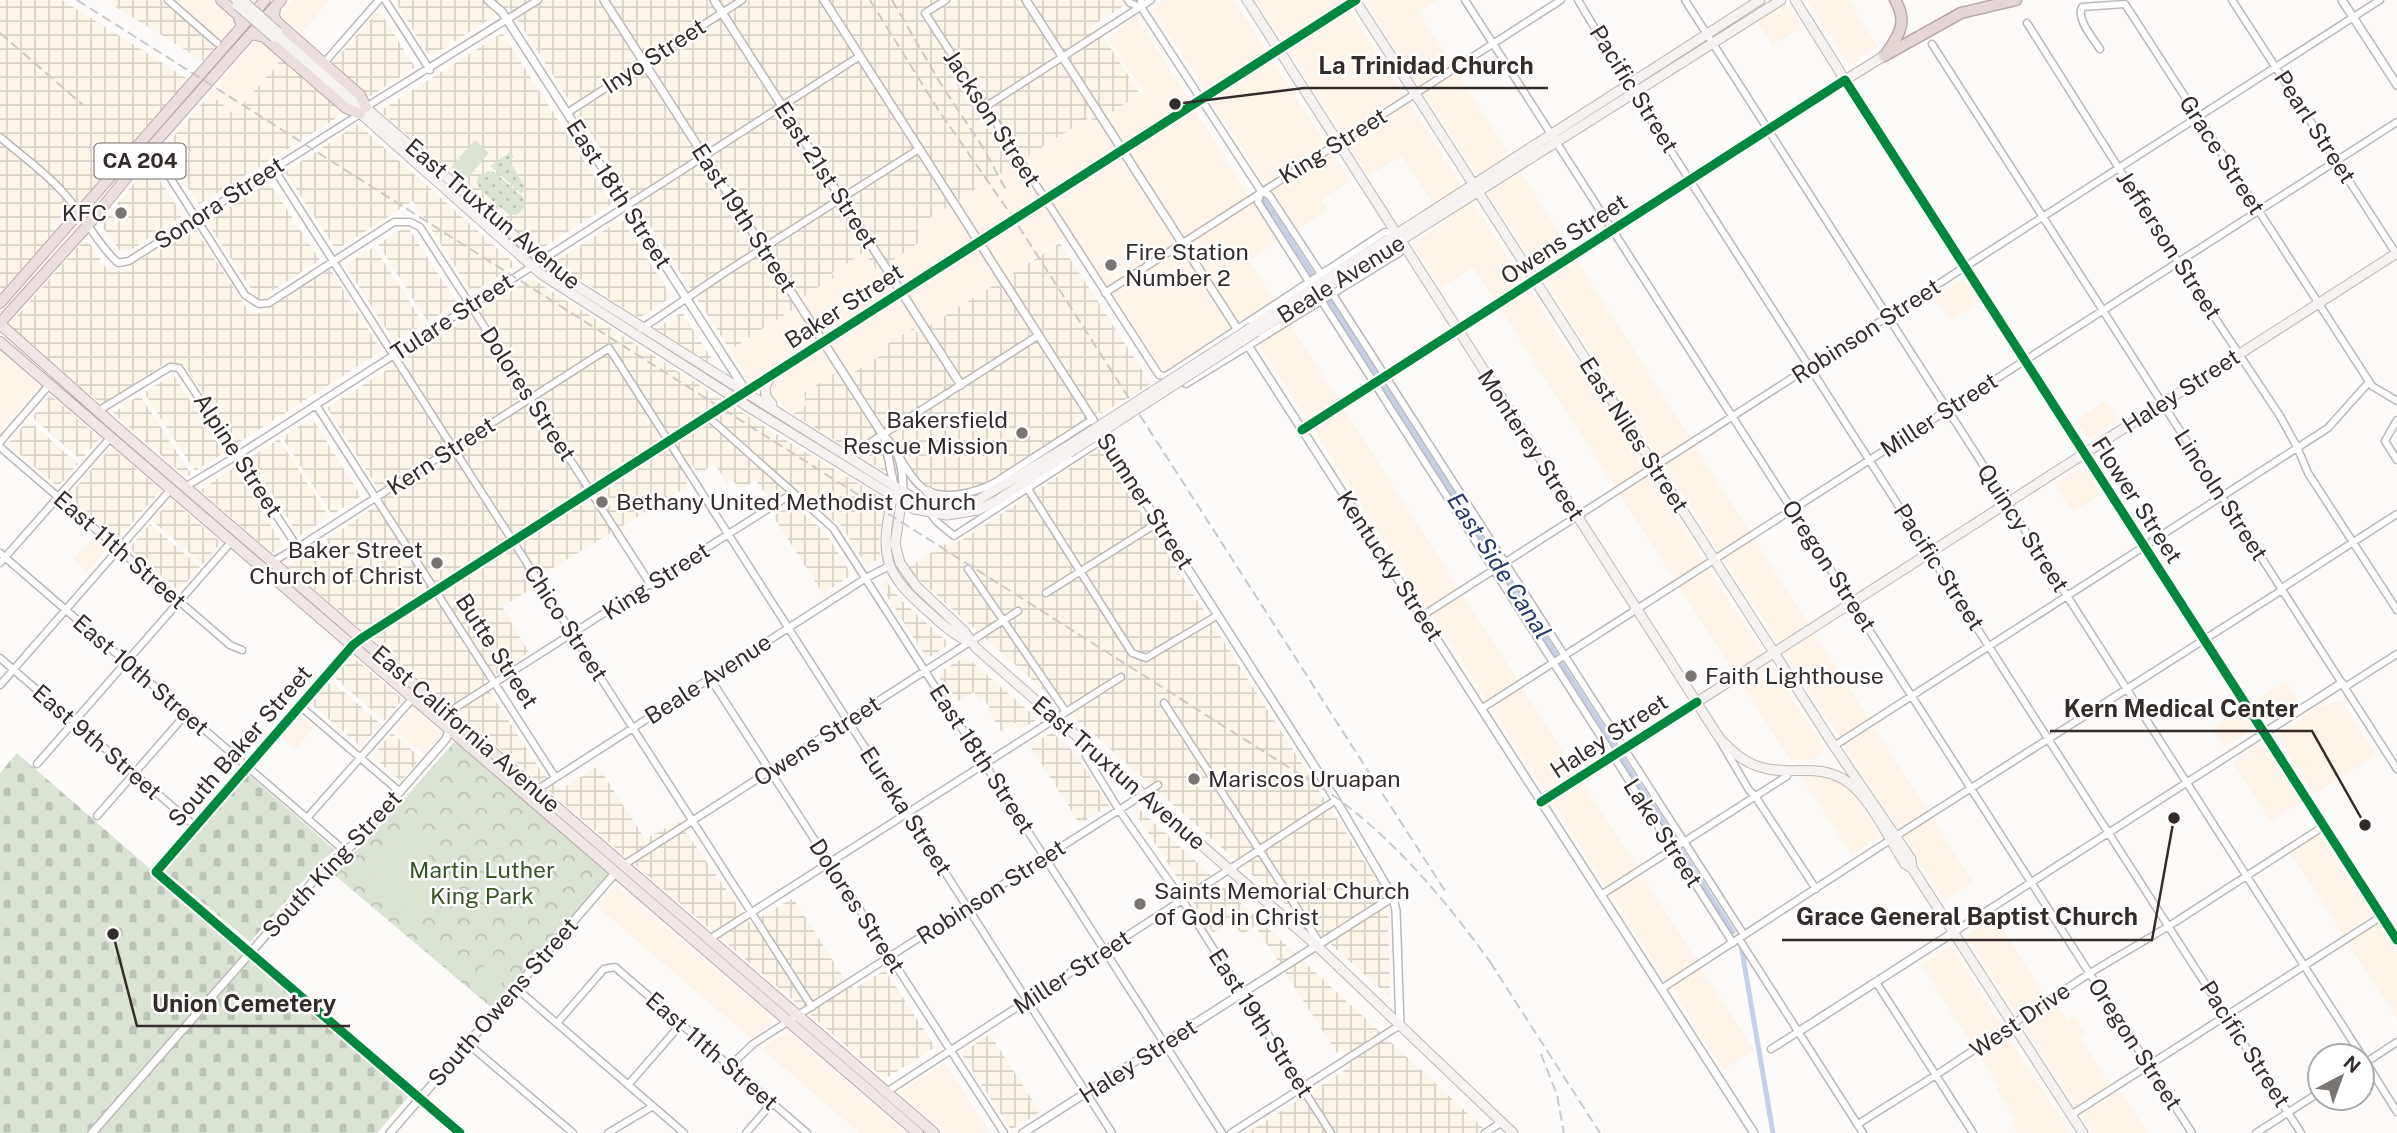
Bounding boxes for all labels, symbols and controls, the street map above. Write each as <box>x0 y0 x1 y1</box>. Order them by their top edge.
street label: Inyo Street <box>597 12 710 99</box>
street label: Pacific Street <box>1585 20 1684 157</box>
callout: La Trinidad Church <box>1304 43 1548 88</box>
street label: Jackson Street <box>938 44 1047 191</box>
text: La Trinidad Church <box>1318 51 1534 79</box>
street label: Pearl Street <box>2269 65 2362 188</box>
street label: Grace Street <box>2174 90 2271 219</box>
street label: East 21st Street <box>769 97 884 253</box>
street label: King Street <box>1274 102 1392 189</box>
street label: East 18th Street <box>561 114 678 273</box>
street label: East Truxtun Avenue <box>400 132 586 295</box>
street label: East 19th Street <box>686 139 802 297</box>
road number: CA 204 <box>94 144 186 178</box>
street label: Sonora Street <box>149 151 288 254</box>
street label: Jefferson Street <box>2111 165 2227 324</box>
street label: Owens Street <box>1496 188 1632 289</box>
place label: KFC <box>62 199 107 226</box>
marker: KFC <box>113 205 129 221</box>
street label: Beale Avenue <box>1272 229 1409 328</box>
place label: Fire Station Number 2 <box>1125 238 1249 291</box>
street label: Baker Street <box>780 257 908 354</box>
marker: Fire Station Number 2 <box>1103 257 1119 273</box>
street label: Tulare Street <box>386 267 518 366</box>
street label: Robinson Street <box>1786 273 1945 389</box>
street label: Dolores Street <box>475 322 582 466</box>
street label: Haley Street <box>2117 343 2244 439</box>
street label: East Niles Street <box>1574 352 1695 517</box>
street label: Monterey Street <box>1473 364 1590 525</box>
street label: Miller Street <box>1875 367 2002 462</box>
street label: Alpine Street <box>189 388 288 521</box>
place label: Bakersfield Rescue Mission <box>843 406 1008 459</box>
street label: Kern Street <box>382 411 500 500</box>
street label: Lincoln Street <box>2169 424 2274 565</box>
marker: Bakersfield Rescue Mission <box>1014 425 1030 441</box>
street label: Sumner Street <box>1091 428 1199 574</box>
street label: Flower Street <box>2087 431 2188 568</box>
street label: Quincy Street <box>1972 459 2075 597</box>
street label: East 11th Street <box>49 485 192 614</box>
street label: Kentucky Street <box>1332 486 1449 646</box>
water label: East Side Canal <box>1442 487 1558 644</box>
place label: Bethany United Methodist Church <box>616 488 976 515</box>
marker: Bethany United Methodist Church <box>594 494 610 510</box>
street label: Oregon Street <box>1777 495 1882 637</box>
street label: Pacific Street <box>1889 499 1990 635</box>
place label: Baker Street Church of Christ <box>249 536 423 589</box>
street label: King Street <box>597 536 714 625</box>
marker: Baker Street Church of Christ <box>429 555 445 571</box>
street label: Chico Street <box>519 560 614 686</box>
street label: Butte Street <box>450 588 544 713</box>
street label: East 10th Street <box>68 608 215 741</box>
street label: Beale Avenue <box>640 628 776 729</box>
street label: East California Avenue <box>367 639 566 818</box>
street label: South Baker Street <box>162 660 317 832</box>
place label: Faith Lighthouse <box>1705 662 1884 689</box>
marker: Faith Lighthouse <box>1683 668 1699 684</box>
street label: East 9th Street <box>27 678 167 805</box>
street label: East 18th Street <box>924 679 1041 838</box>
callout: Kern Medical Center <box>2050 686 2312 731</box>
street label: Haley Street <box>1545 688 1672 784</box>
street label: Owens Street <box>749 690 885 791</box>
street label: East Truxtun Avenue <box>1027 690 1211 855</box>
text: Kern Medical Center <box>2064 694 2298 722</box>
street label: Eureka Street <box>855 741 958 880</box>
place label: Mariscos Uruapan <box>1208 765 1401 792</box>
marker: Mariscos Uruapan <box>1186 771 1202 787</box>
street label: Lake Street <box>1618 774 1708 892</box>
street label: South King Street <box>256 784 407 943</box>
street label: Dolores Street <box>804 834 911 978</box>
street label: Robinson Street <box>911 834 1070 950</box>
park label: Martin Luther King Park <box>409 856 555 909</box>
place label: Saints Memorial Church of God in Christ <box>1154 877 1410 930</box>
callout: Grace General Baptist Church <box>1782 895 2152 940</box>
marker: Saints Memorial Church of God in Christ <box>1132 896 1148 912</box>
text: Grace General Baptist Church <box>1796 902 2138 930</box>
street label: South Owens Street <box>422 912 583 1092</box>
street label: Miller Street <box>1008 924 1135 1019</box>
street label: East 19th Street <box>1203 944 1319 1102</box>
street label: Oregon Street <box>2083 973 2188 1115</box>
street label: West Drive <box>1965 976 2075 1063</box>
street label: Pacific Street <box>2195 976 2296 1112</box>
callout: Union Cemetery <box>137 981 350 1026</box>
street label: East 11th Street <box>641 986 784 1115</box>
text: Union Cemetery <box>152 989 337 1017</box>
street label: Haley Street <box>1074 1013 1201 1109</box>
north arrow <box>2306 1042 2376 1112</box>
text: N <box>2339 1051 2365 1077</box>

